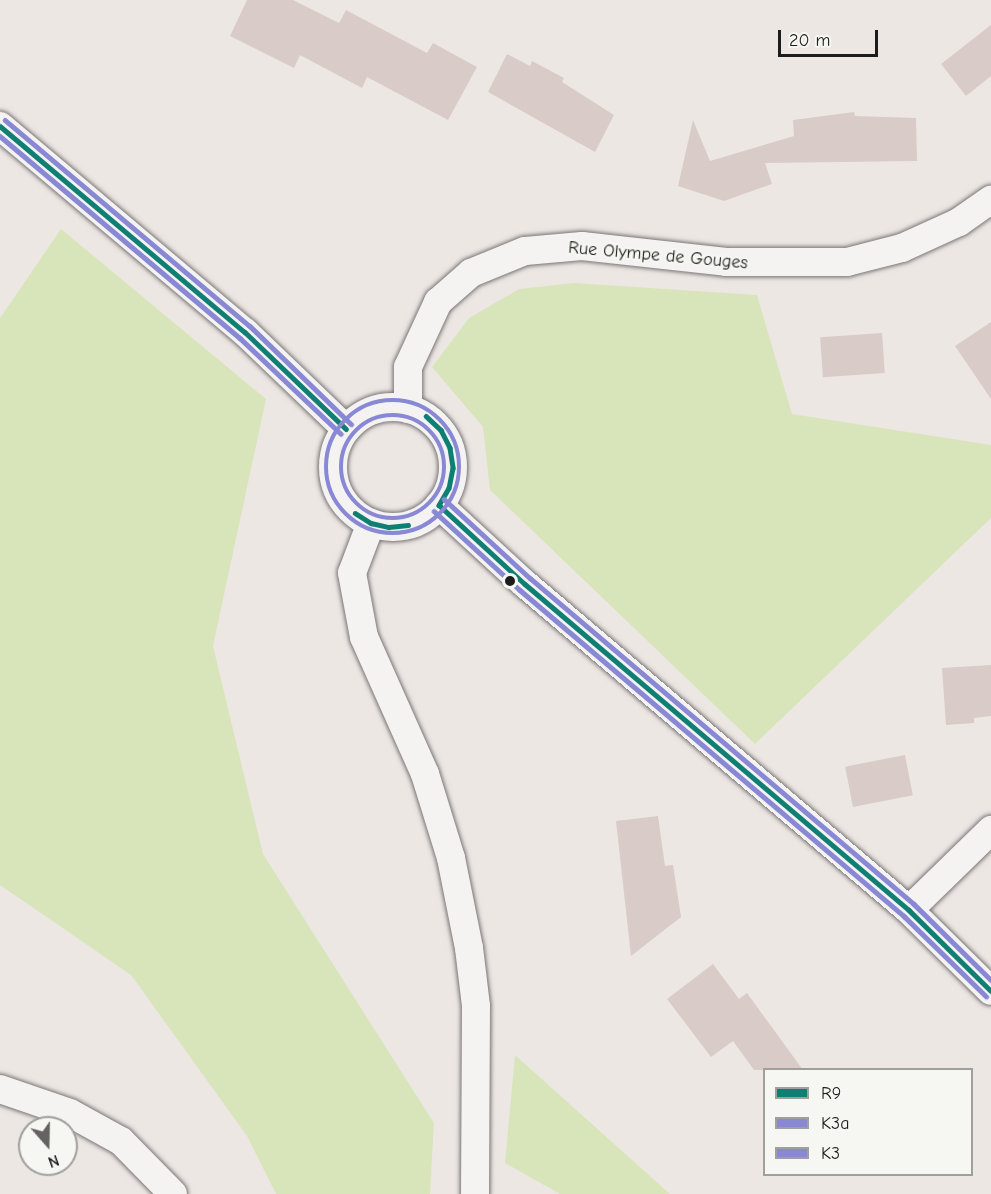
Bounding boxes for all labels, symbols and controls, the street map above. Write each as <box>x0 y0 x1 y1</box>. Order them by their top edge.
scale bar <box>781 18 882 56</box>
text: 20 m <box>789 30 830 51</box>
street label: Rue Olympe de Gouges <box>567 237 749 275</box>
unlabelled marker <box>504 575 516 587</box>
legend <box>763 1068 973 1176</box>
text: R9 <box>821 1083 841 1104</box>
text: K3a <box>821 1113 849 1134</box>
north arrow <box>18 1116 78 1176</box>
text: K3 <box>821 1143 840 1164</box>
text: N <box>45 1151 61 1171</box>

